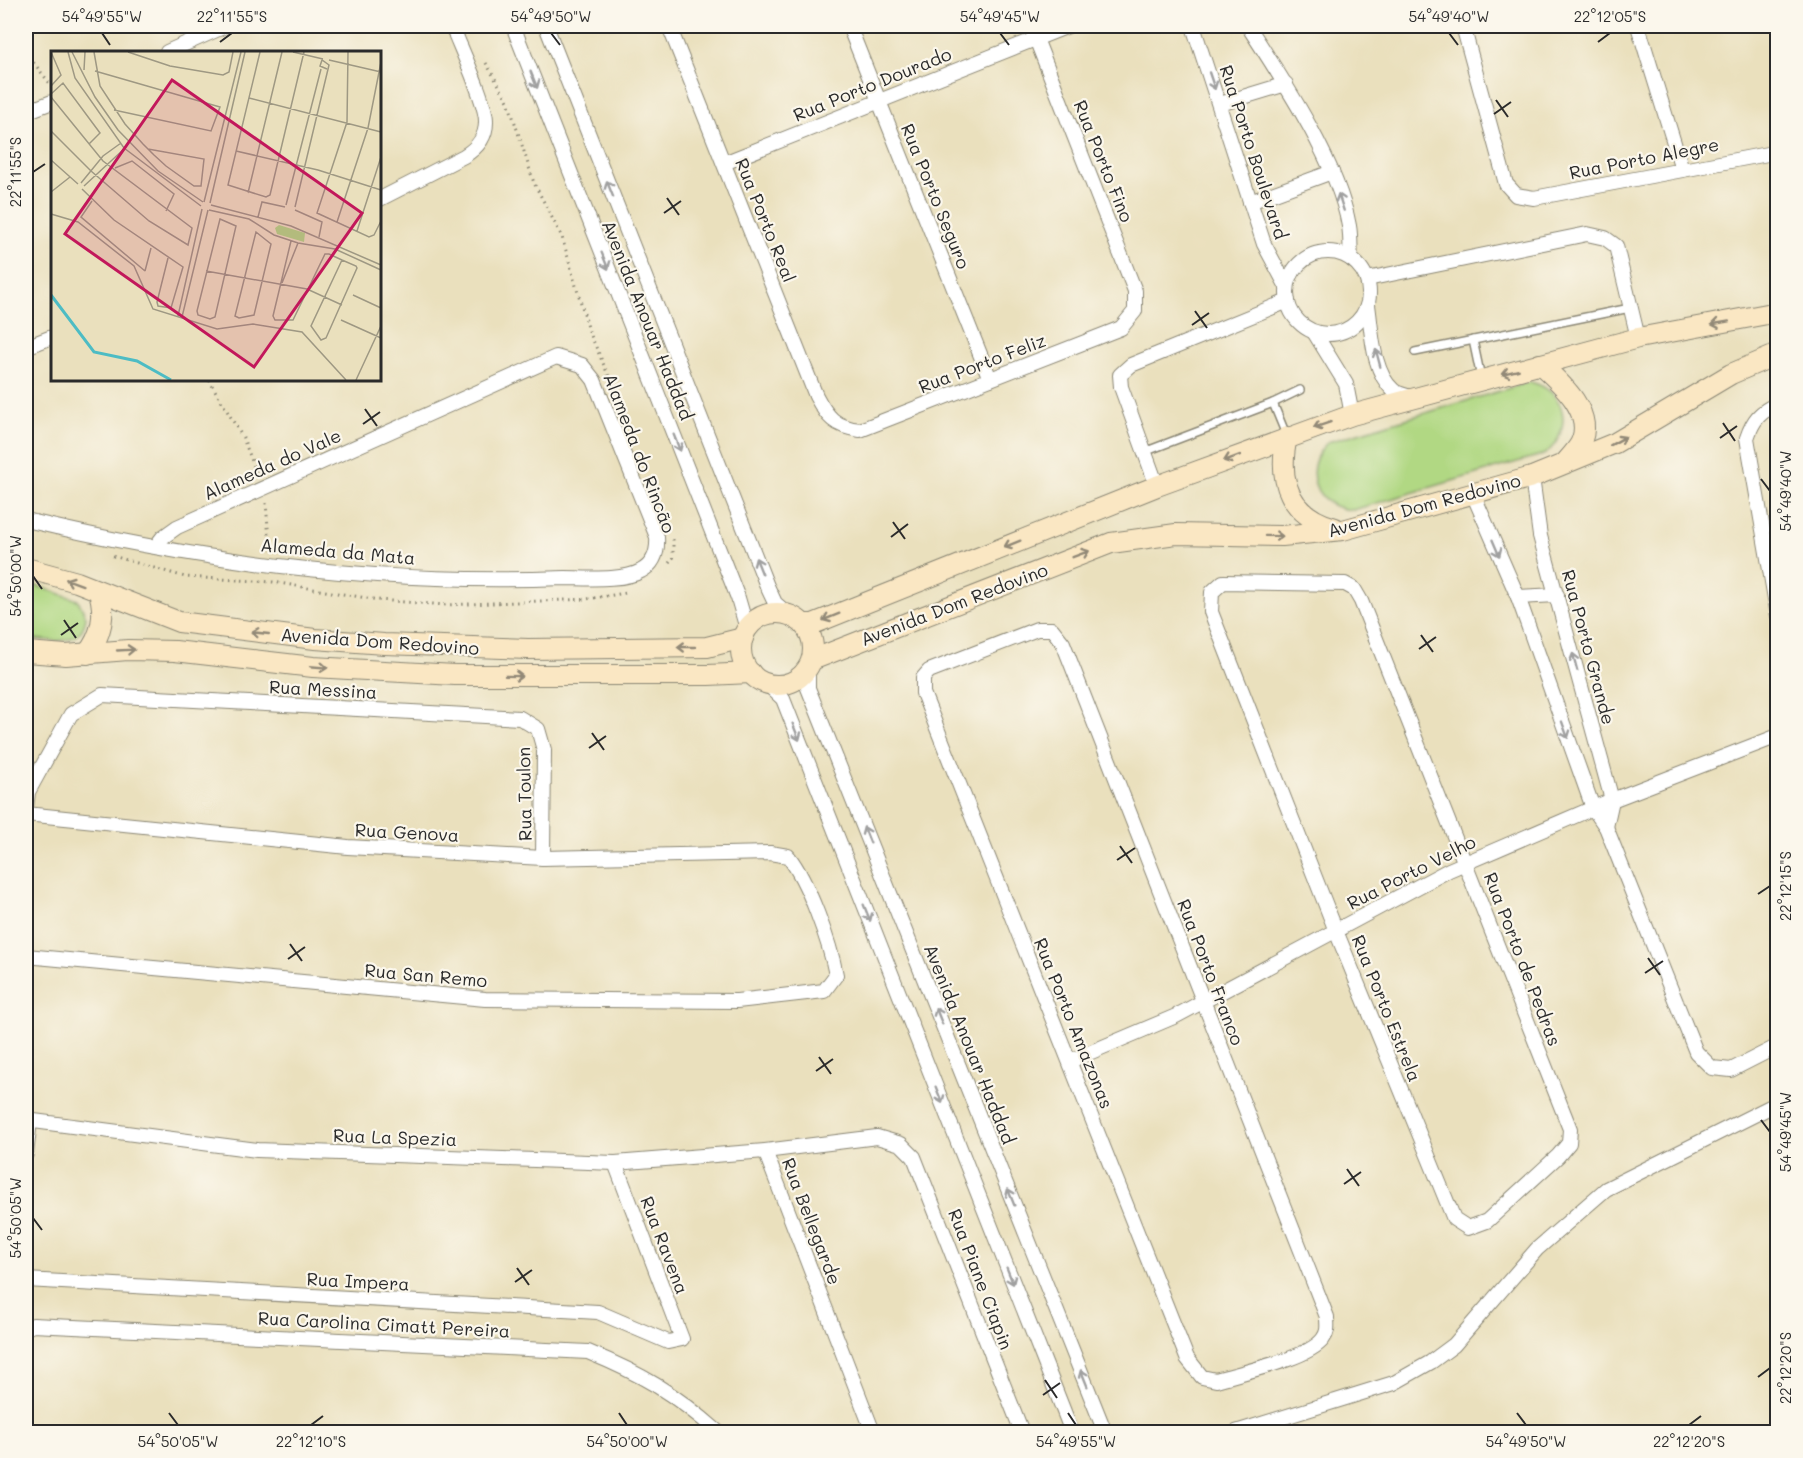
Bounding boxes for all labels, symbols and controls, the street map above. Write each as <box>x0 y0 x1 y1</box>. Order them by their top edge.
text: 54°49'55"W <box>62 6 142 26</box>
text: 22°11'55"S <box>197 6 267 26</box>
text: 54°49'50"W <box>511 6 591 26</box>
text: 54°49'45"W <box>960 6 1040 26</box>
text: 54°49'40"W <box>1409 6 1489 26</box>
text: 22°12'05"S <box>1574 6 1646 26</box>
street label: Rua Porto Dourado <box>789 41 955 127</box>
inset map <box>51 51 381 381</box>
street label: Rua Porto Boulevard <box>1214 62 1294 242</box>
one-way arrow <box>529 70 540 89</box>
one-way arrow <box>1207 71 1218 90</box>
street label: Rua Porto Fino <box>1069 96 1140 226</box>
street label: Rua Porto Seguro <box>896 120 976 273</box>
street label: Rua Porto Alegre <box>1567 132 1721 184</box>
text: 22°11'55"S <box>5 137 25 207</box>
street label: Rua Porto Real <box>730 154 802 286</box>
one-way arrow <box>604 180 615 198</box>
one-way arrow <box>1335 193 1346 212</box>
street label: Avenida Anouar Haddad <box>597 216 699 424</box>
one-way arrow <box>601 252 612 270</box>
one-way arrow <box>1711 318 1730 329</box>
street label: Rua Porto Feliz <box>915 328 1049 398</box>
one-way arrow <box>1371 349 1383 368</box>
one-way arrow <box>1501 367 1520 378</box>
street label: Alameda do Rincão <box>598 370 682 537</box>
one-way arrow <box>1313 420 1332 431</box>
street label: Alameda do Vale <box>199 423 345 505</box>
one-way arrow <box>672 433 683 452</box>
one-way arrow <box>1608 435 1626 446</box>
text: 54°49'40"W <box>1775 451 1795 531</box>
one-way arrow <box>1223 453 1242 464</box>
street label: Avenida Dom Redovino <box>1325 468 1523 542</box>
one-way arrow <box>1263 530 1283 542</box>
street label: Alameda da Mata <box>260 532 416 570</box>
text: 54°50'00"W <box>5 535 25 617</box>
one-way arrow <box>1491 538 1503 556</box>
one-way arrow <box>1003 539 1021 550</box>
one-way arrow <box>1072 548 1090 559</box>
one-way arrow <box>752 557 763 575</box>
street label: Avenida Dom Redovino <box>857 557 1051 651</box>
street label: Rua Porto Grande <box>1557 567 1621 727</box>
one-way arrow <box>65 575 84 586</box>
one-way arrow <box>822 612 840 623</box>
street label: Avenida Dom Redovino <box>280 622 480 660</box>
one-way arrow <box>251 627 271 638</box>
one-way arrow <box>676 641 696 653</box>
one-way arrow <box>115 645 135 656</box>
one-way arrow <box>1569 653 1580 672</box>
one-way arrow <box>309 662 329 673</box>
one-way arrow <box>504 670 524 682</box>
street label: Rua Messina <box>268 674 378 704</box>
one-way arrow <box>1560 720 1571 739</box>
one-way arrow <box>791 722 802 740</box>
street label: Rua Toulon <box>511 747 537 841</box>
street label: Rua Genova <box>354 817 460 847</box>
one-way arrow <box>861 826 872 845</box>
street label: Rua Porto Velho <box>1343 829 1480 915</box>
text: 22°12'15"S <box>1775 851 1795 921</box>
street label: Rua Porto de Pedras <box>1479 869 1567 1049</box>
street label: Rua Porto Franco <box>1172 895 1250 1049</box>
one-way arrow <box>863 903 874 922</box>
street label: Rua Porto Estrela <box>1347 931 1427 1085</box>
street label: Rua Porto Amazonas <box>1029 934 1119 1112</box>
street label: Avenida Anouar Haddad <box>919 940 1021 1148</box>
street label: Rua San Remo <box>364 958 489 992</box>
one-way arrow <box>933 1007 944 1026</box>
one-way arrow <box>934 1085 945 1103</box>
text: 54°49'45"W <box>1775 1092 1795 1172</box>
street label: Rua La Spezia <box>333 1123 457 1151</box>
street label: Rua Bellegarde <box>777 1154 847 1288</box>
text: 54°50'05"W <box>5 1177 25 1259</box>
one-way arrow <box>1005 1188 1016 1207</box>
street label: Rua Ravena <box>635 1193 695 1297</box>
street label: Rua Piane Ciapin <box>943 1205 1019 1353</box>
street label: Rua Impera <box>306 1266 410 1296</box>
one-way arrow <box>1006 1266 1017 1285</box>
street label: Rua Carolina Cimatt Pereira <box>257 1305 511 1343</box>
text: 22°12'20"S <box>1775 1332 1795 1404</box>
one-way arrow <box>1078 1369 1089 1388</box>
text: 54°50'05"W <box>137 1431 219 1451</box>
text: 22°12'10"S <box>276 1431 346 1451</box>
text: 54°50'00"W <box>586 1431 668 1451</box>
text: 54°49'55"W <box>1036 1431 1116 1451</box>
text: 54°49'50"W <box>1486 1431 1566 1451</box>
text: 22°12'20"S <box>1653 1431 1725 1451</box>

